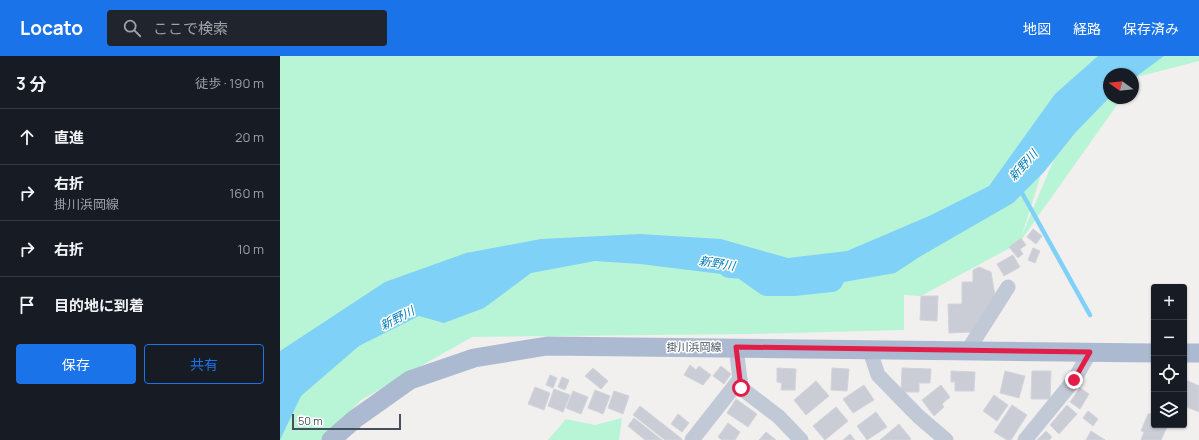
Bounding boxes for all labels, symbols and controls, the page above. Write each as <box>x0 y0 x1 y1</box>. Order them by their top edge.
search box <box>107 10 387 46</box>
text: Locato <box>20 15 83 41</box>
icon: search <box>121 17 143 39</box>
text: ここで検索 <box>153 18 228 39</box>
text: 地図 <box>1023 19 1051 38</box>
text: 経路 <box>1073 19 1101 38</box>
text: 保存済み <box>1123 19 1179 38</box>
north arrow <box>1103 68 1139 104</box>
text: 3 分 <box>16 72 46 95</box>
text: 徒歩 · 190 m <box>195 74 264 92</box>
icon: ahead <box>16 126 38 148</box>
text: 直進 <box>54 127 84 148</box>
text: 20 m <box>235 128 264 146</box>
water label: 新野川 <box>1005 144 1043 184</box>
text: 右折 <box>54 173 84 194</box>
icon: right <box>16 182 38 204</box>
text: 160 m <box>229 184 264 202</box>
text: 掛川浜岡線 <box>54 195 119 213</box>
icon: right <box>16 238 38 260</box>
text: 右折 <box>54 239 84 260</box>
text: 10 m <box>237 240 264 258</box>
water label: 新野川 <box>698 252 738 275</box>
map controls <box>1151 284 1187 428</box>
button: + <box>1151 284 1187 320</box>
icon: arrive <box>16 294 38 316</box>
text: 目的地に到着 <box>54 295 144 316</box>
water label: 新野川 <box>377 301 419 334</box>
button: − <box>1151 320 1187 356</box>
street label: 掛川浜岡線 <box>667 339 722 354</box>
button: 保存 <box>16 344 136 384</box>
button: 共有 <box>144 344 264 384</box>
button: locate <box>1151 356 1187 392</box>
route end <box>1065 371 1083 389</box>
route start <box>732 379 750 397</box>
button: layers <box>1151 392 1187 428</box>
scale bar <box>292 412 401 431</box>
text: 50 m <box>298 413 323 428</box>

